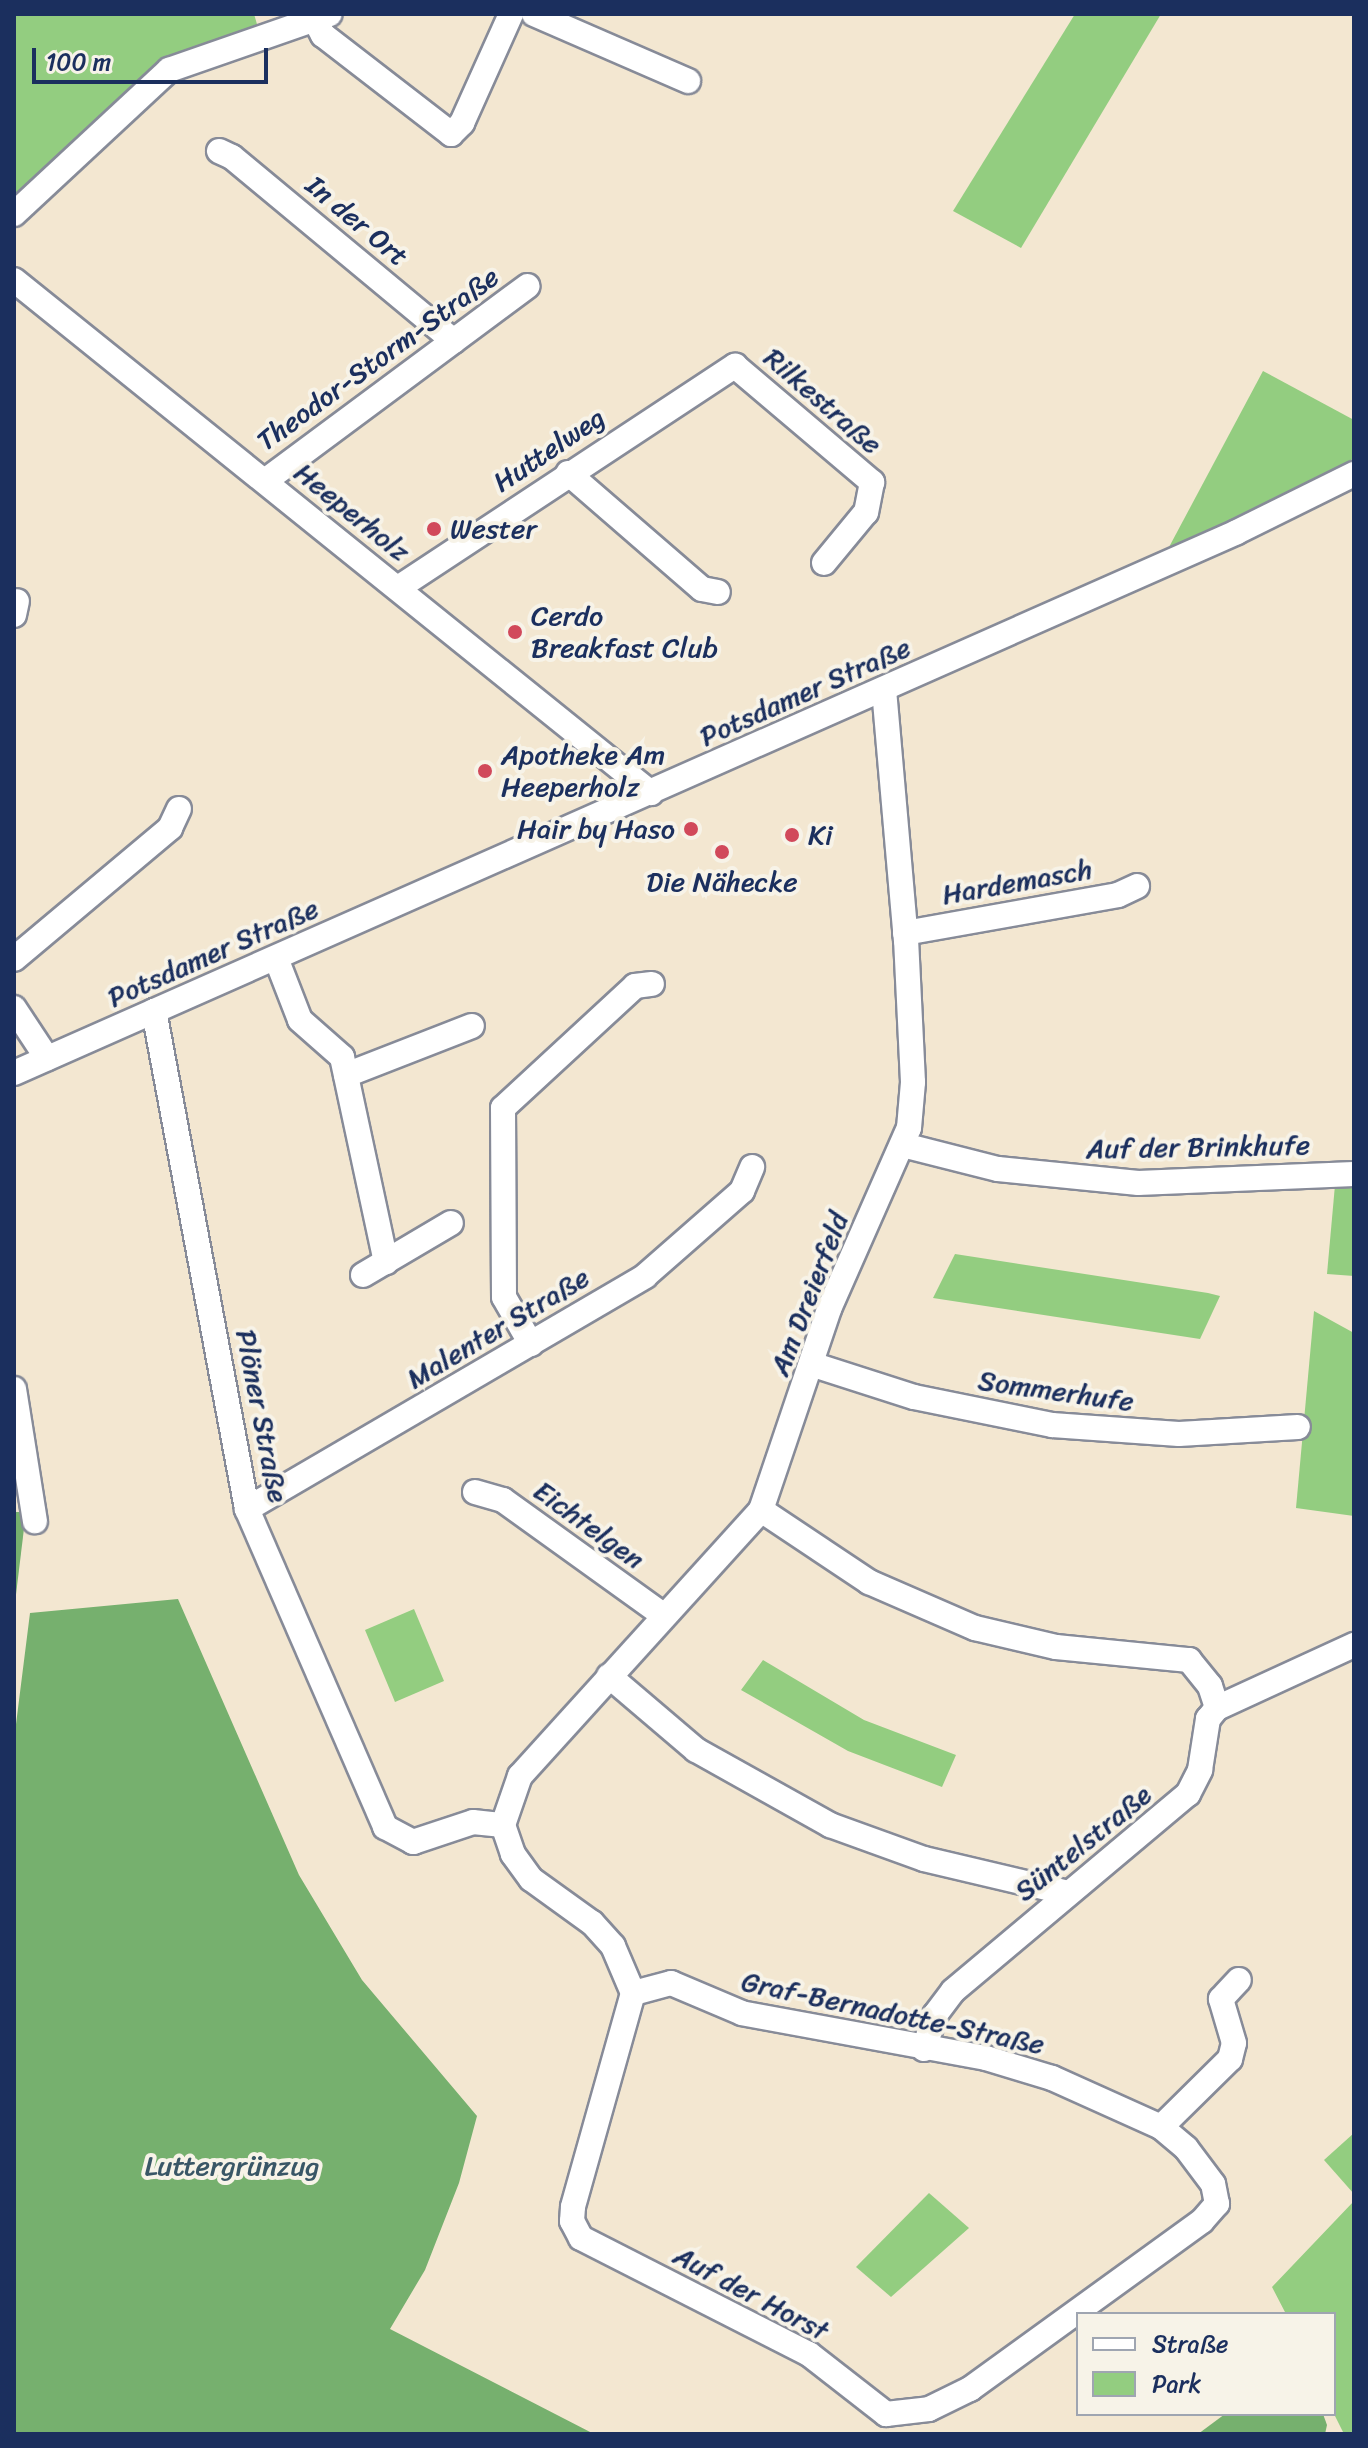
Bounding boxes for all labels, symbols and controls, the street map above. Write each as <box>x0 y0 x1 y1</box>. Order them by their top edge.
scale bar <box>36 32 272 82</box>
text: 100 m <box>46 41 111 83</box>
street label: In der Ort <box>299 169 415 273</box>
street label: Theodor-Storm-Straße <box>250 260 506 458</box>
street label: Rilkestraße <box>757 341 889 461</box>
street label: Huttelweg <box>487 400 611 500</box>
street label: Heeperholz <box>288 455 416 569</box>
place label: Wester <box>450 512 537 546</box>
marker: Wester <box>425 520 443 538</box>
place label: Cerdo Breakfast Club <box>531 599 717 665</box>
marker: Cerdo Breakfast Club <box>506 623 524 641</box>
street label: Potsdamer Straße <box>694 630 916 754</box>
place label: Apotheke Am Heeperholz <box>501 738 665 804</box>
marker: Apotheke Am Heeperholz <box>476 762 494 780</box>
place label: Hair by Haso <box>516 812 675 846</box>
place label: Ki <box>808 818 833 852</box>
marker: Hair by Haso <box>682 820 700 838</box>
marker: Ki <box>783 826 801 844</box>
marker: Die Nähecke <box>713 843 731 861</box>
street label: Hardemasch <box>939 852 1095 912</box>
place label: Die Nähecke <box>646 865 798 899</box>
street label: Potsdamer Straße <box>102 891 324 1015</box>
street label: Auf der Brinkhufe <box>1086 1128 1310 1166</box>
street label: Am Dreierfeld <box>763 1208 855 1380</box>
street label: Malenter Straße <box>401 1260 595 1396</box>
street label: Plöner Straße <box>229 1326 295 1506</box>
street label: Sommerhufe <box>976 1363 1136 1419</box>
street label: Eichtelgen <box>527 1474 651 1576</box>
street label: Süntelstraße <box>1008 1778 1158 1908</box>
street label: Graf-Bernadotte-Straße <box>739 1964 1047 2062</box>
park label: Luttergrünzug <box>144 2149 320 2183</box>
street label: Auf der Horst <box>668 2238 834 2348</box>
legend <box>1076 2312 1336 2416</box>
text: Straße <box>1152 2323 1228 2365</box>
text: Park <box>1152 2363 1201 2405</box>

